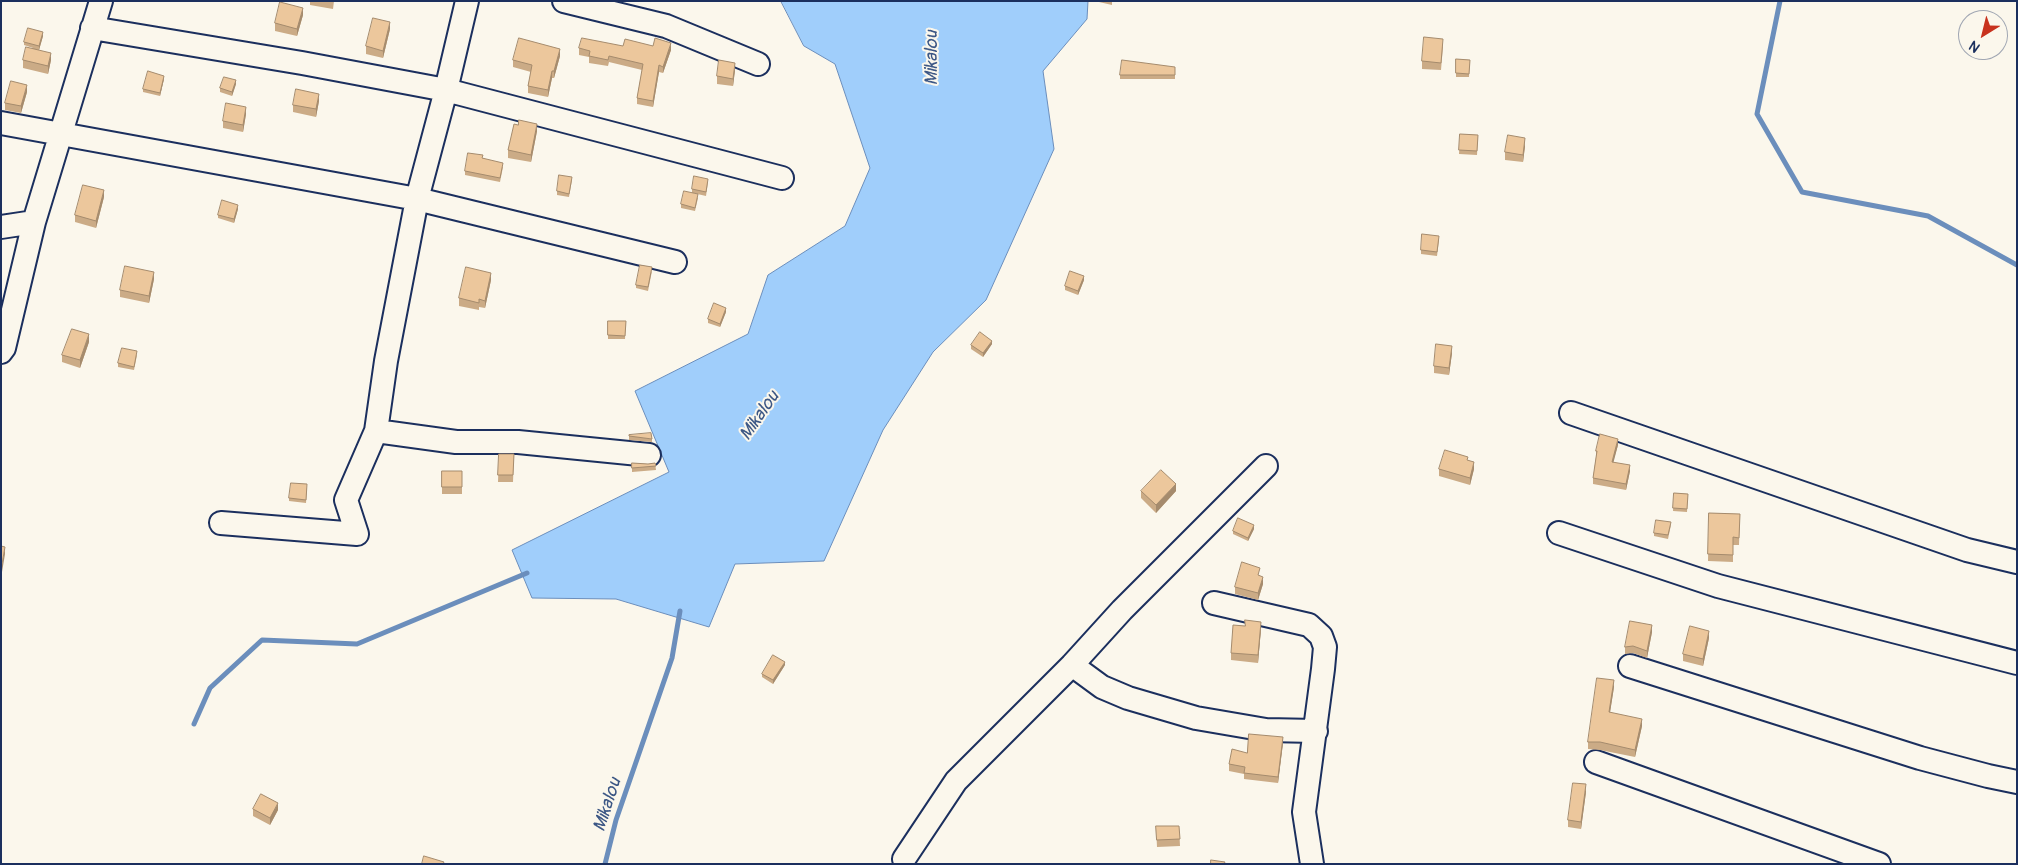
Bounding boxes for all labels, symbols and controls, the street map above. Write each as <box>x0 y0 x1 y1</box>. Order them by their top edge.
north arrow <box>1958 10 2008 60</box>
water label: Mikalou <box>921 30 943 86</box>
text: N <box>1966 37 1983 56</box>
water label: Mikalou <box>735 387 785 445</box>
water label: Mikalou <box>589 775 627 835</box>

